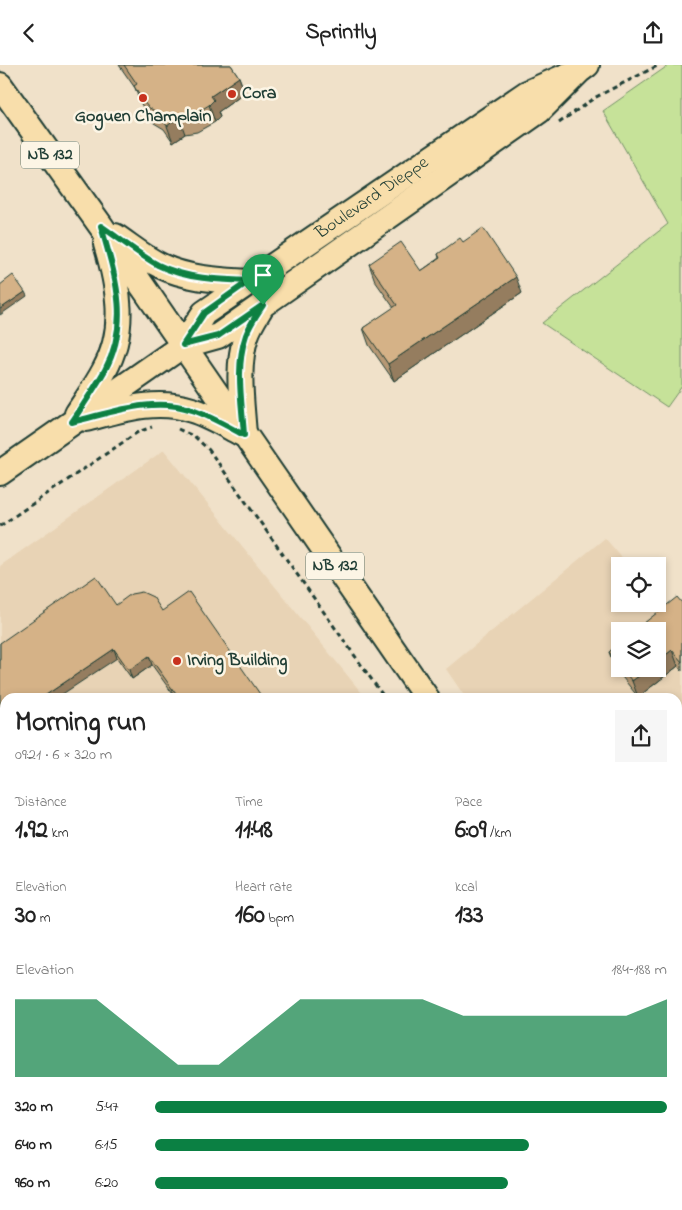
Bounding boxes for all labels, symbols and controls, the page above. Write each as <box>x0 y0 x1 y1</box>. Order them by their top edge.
text: Sprintly <box>305 17 377 49</box>
icon: back <box>15 19 43 47</box>
icon: share <box>639 19 667 47</box>
place label: Cora <box>242 81 277 107</box>
marker: Cora <box>226 88 238 100</box>
marker: Goguen Champlain <box>137 92 149 104</box>
place label: Goguen Champlain <box>75 104 211 131</box>
road number: NB 132 <box>21 141 79 169</box>
street label: Boulevard Dieppe <box>310 150 435 247</box>
pin <box>242 254 284 305</box>
icon: arrive <box>249 261 277 289</box>
road number: NB 132 <box>306 553 364 579</box>
map controls <box>611 557 666 677</box>
button: locate <box>611 557 666 612</box>
button: layers <box>611 622 666 677</box>
place label: Irving Building <box>187 648 287 675</box>
marker: Irving Building <box>171 655 183 667</box>
text: Morning run <box>15 703 146 744</box>
button: share <box>615 710 667 762</box>
text: 09:21 · 6 × 320 m <box>15 743 112 767</box>
text: Distance <box>15 792 67 813</box>
text: Time <box>235 792 263 813</box>
text: Pace <box>455 792 482 813</box>
text: 1.92 <box>15 813 48 849</box>
text: 11:48 <box>235 813 273 849</box>
text: 6:09 <box>455 813 486 849</box>
text: km <box>48 823 69 844</box>
text: /km <box>486 823 511 844</box>
text: Elevation <box>15 877 66 898</box>
text: Heart rate <box>235 877 292 898</box>
text: kcal <box>455 877 477 898</box>
text: 30 <box>15 898 36 934</box>
text: 160 <box>235 898 265 934</box>
text: 133 <box>455 898 484 934</box>
text: m <box>36 908 51 929</box>
text: bpm <box>265 908 294 929</box>
text: Elevation <box>15 958 74 982</box>
text: 184–188 m <box>611 958 667 982</box>
text: 320 m <box>15 1095 53 1119</box>
text: 5:47 <box>95 1095 119 1119</box>
text: 640 m <box>15 1133 52 1157</box>
text: 6:15 <box>95 1133 118 1157</box>
text: 960 m <box>15 1171 50 1195</box>
text: 6:20 <box>95 1171 118 1195</box>

